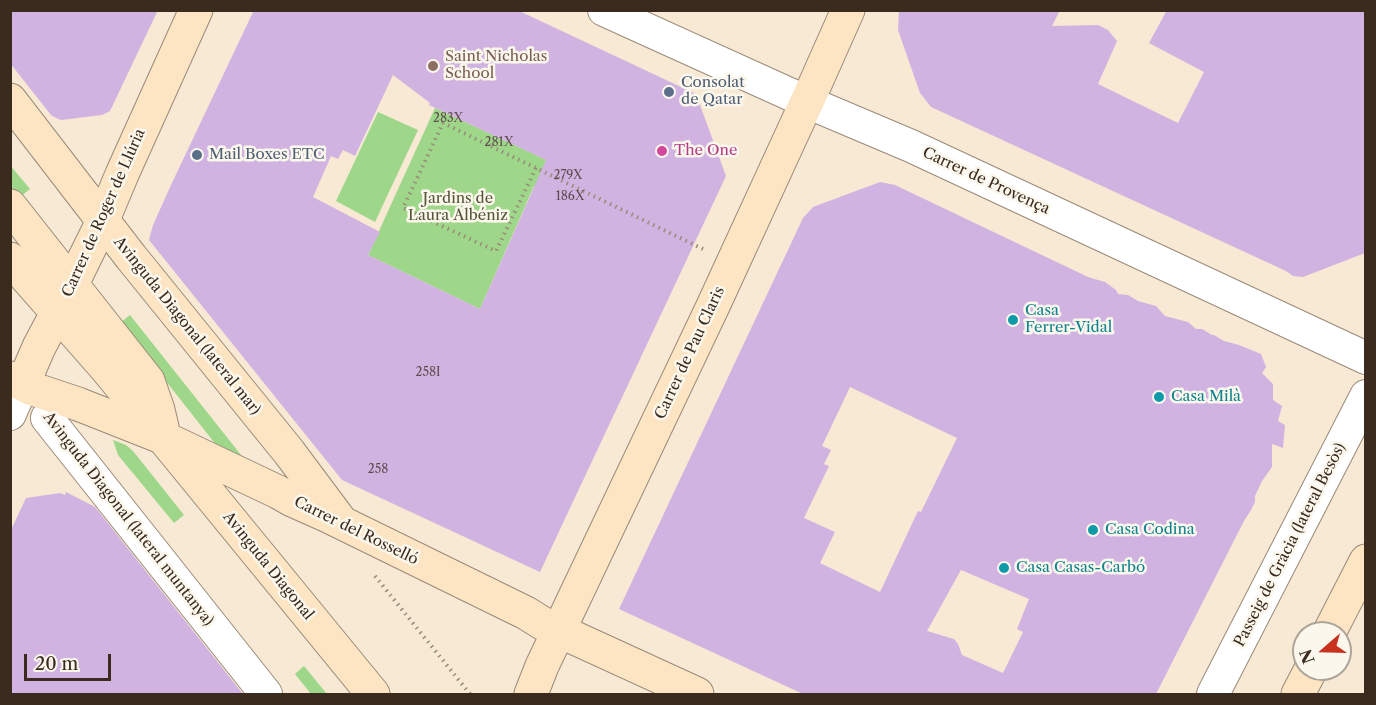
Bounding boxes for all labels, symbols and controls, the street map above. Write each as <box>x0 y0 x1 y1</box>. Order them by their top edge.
place label: Saint Nicholas School <box>445 48 547 83</box>
marker: Saint Nicholas School <box>426 59 440 73</box>
place label: Consolat de Qatar <box>681 74 745 109</box>
marker: Consolat de Qatar <box>662 85 676 99</box>
house number: 283X <box>433 112 463 126</box>
street label: Carrer de Roger de Llúria <box>59 126 149 300</box>
house number: 281X <box>485 136 513 150</box>
place label: The One <box>674 142 737 160</box>
marker: The One <box>655 144 669 158</box>
street label: Carrer de Provença <box>919 144 1053 218</box>
place label: Mail Boxes ETC <box>209 146 325 164</box>
marker: Mail Boxes ETC <box>190 148 204 162</box>
house number: 279X <box>553 169 583 183</box>
park label: Jardins de Laura Albéniz <box>408 190 508 225</box>
house number: 186X <box>556 190 584 204</box>
street label: Avinguda Diagonal (lateral mar) <box>110 233 264 419</box>
street label: Carrer de Pau Claris <box>651 284 729 422</box>
place label: Casa Ferrer-Vidal <box>1025 302 1112 337</box>
marker: Casa Ferrer-Vidal <box>1006 313 1020 327</box>
house number: 258I <box>415 366 441 380</box>
place label: Casa Milà <box>1171 388 1241 406</box>
marker: Casa Milà <box>1152 390 1166 404</box>
street label: Avinguda Diagonal (lateral muntanya) <box>39 409 217 629</box>
street label: Passeig de Gràcia (lateral Besòs) <box>1231 440 1349 650</box>
house number: 258 <box>368 463 388 477</box>
street label: Carrer del Rosselló <box>291 493 421 569</box>
street label: Avinguda Diagonal <box>219 508 317 624</box>
place label: Casa Codina <box>1105 521 1195 539</box>
marker: Casa Codina <box>1086 523 1100 537</box>
place label: Casa Casas-Carbó <box>1016 559 1145 577</box>
marker: Casa Casas-Carbó <box>997 561 1011 575</box>
north arrow <box>1292 621 1352 681</box>
scale bar <box>27 642 114 680</box>
text: N <box>1295 647 1319 666</box>
text: 20 m <box>35 653 78 675</box>

